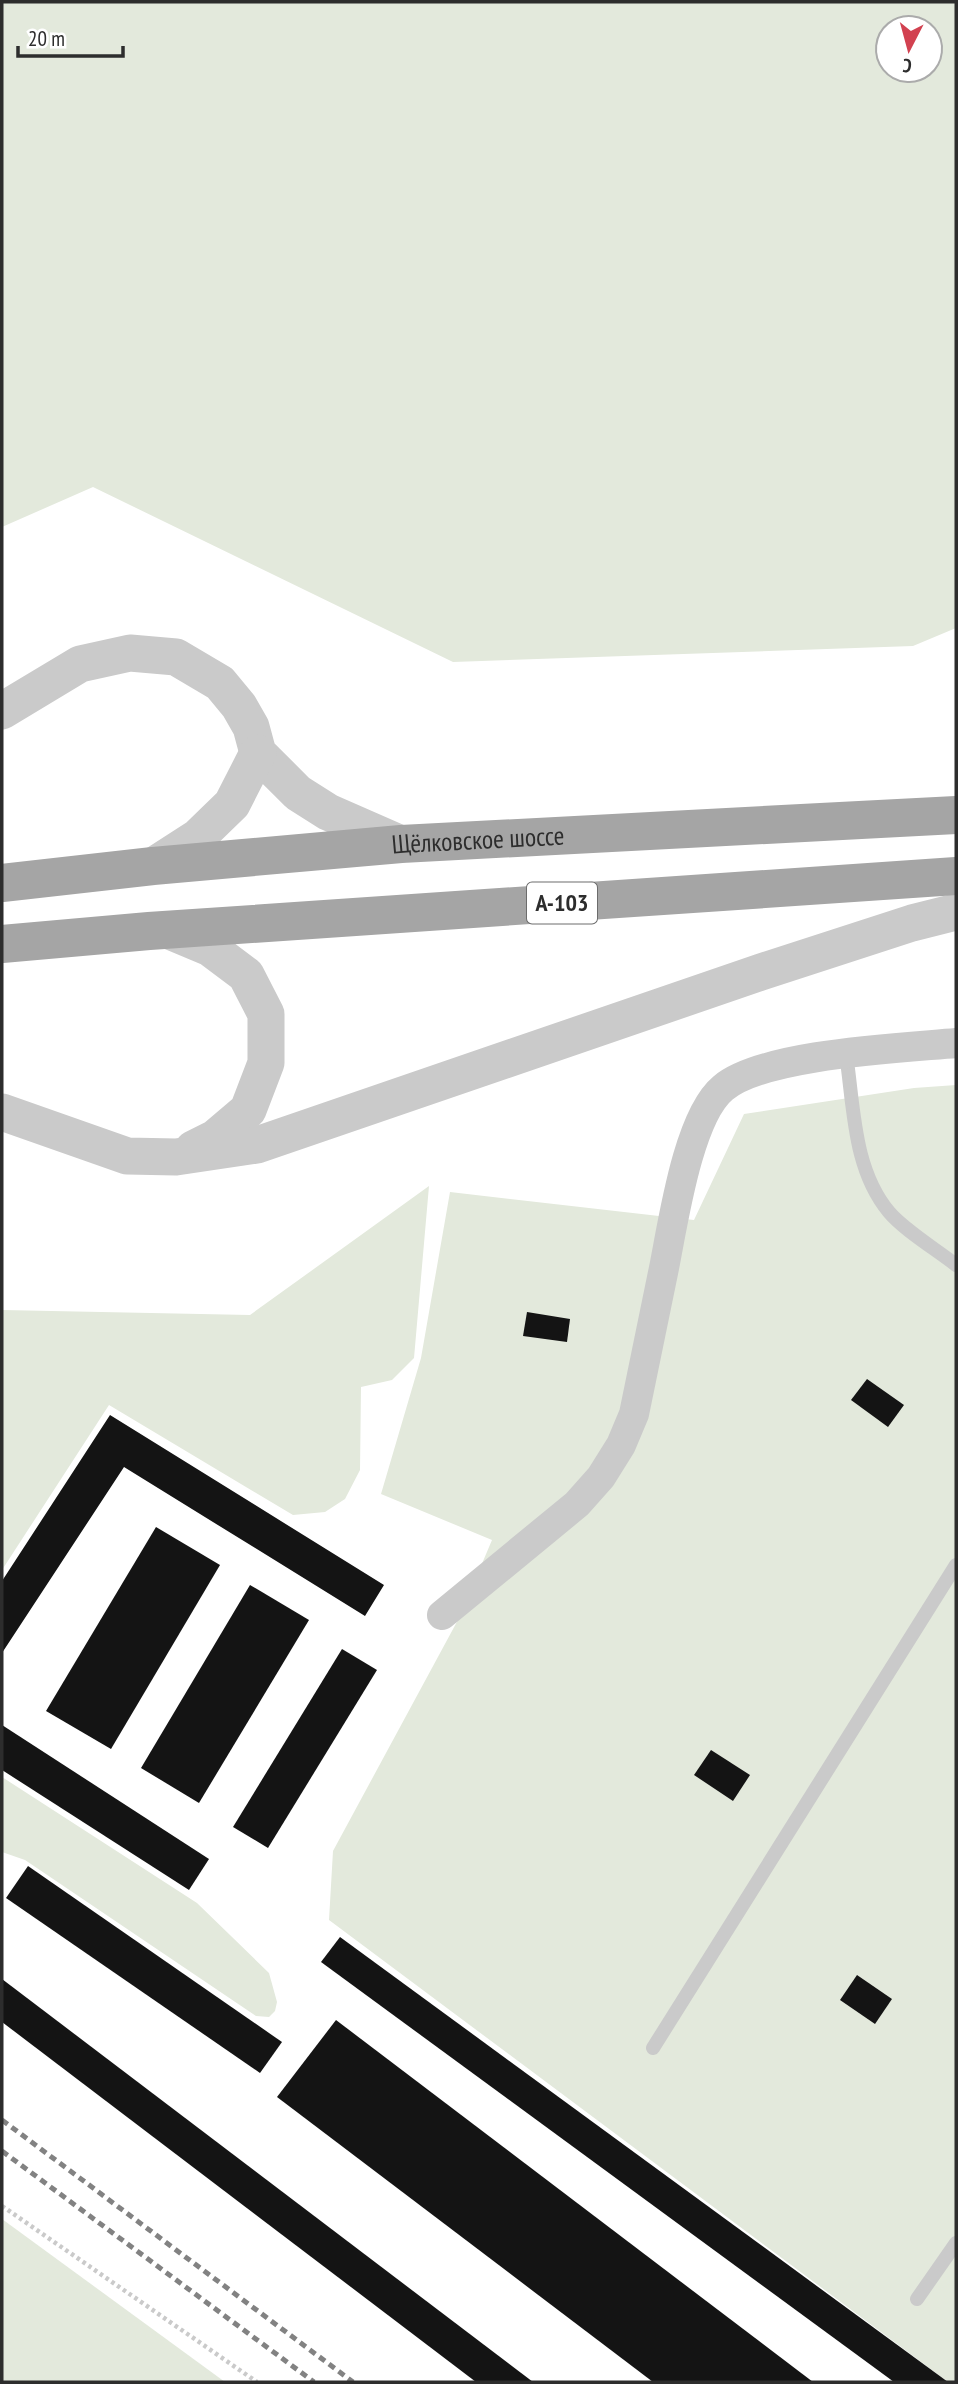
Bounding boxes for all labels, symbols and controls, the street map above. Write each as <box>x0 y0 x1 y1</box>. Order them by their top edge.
scale bar <box>18 14 122 58</box>
north arrow <box>874 14 944 84</box>
text: 20 m <box>28 25 65 52</box>
text: С <box>901 53 913 78</box>
street label: Щёлковское шоссе <box>390 818 565 861</box>
road number: А-103 <box>527 882 597 923</box>

